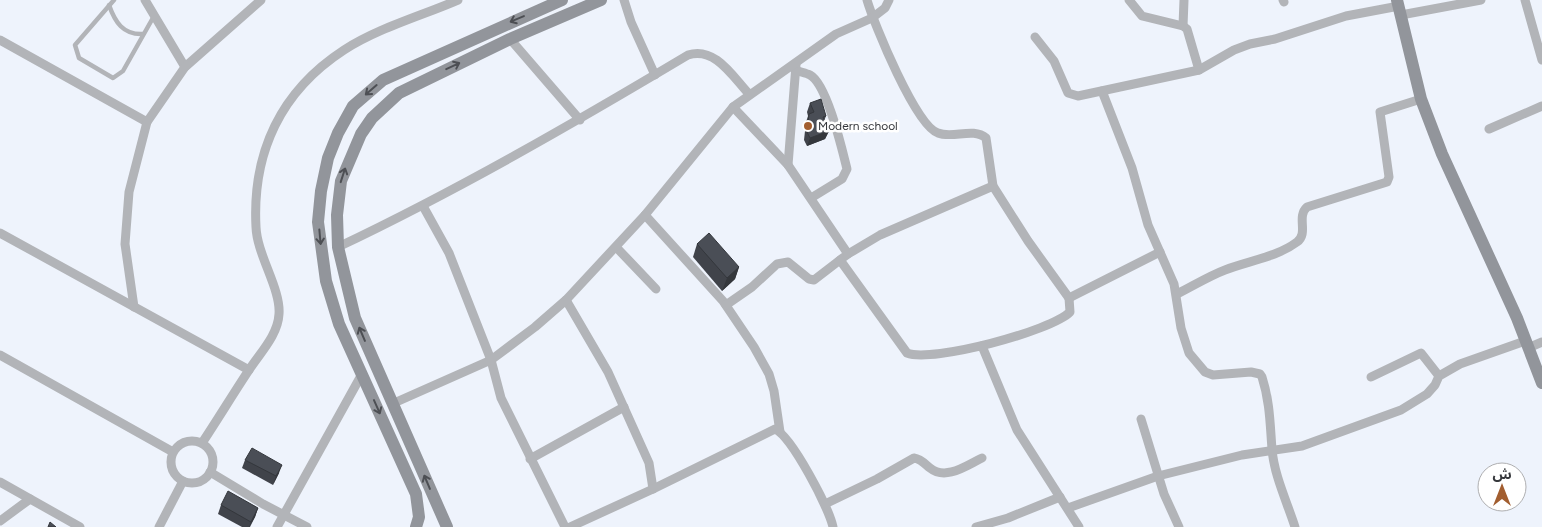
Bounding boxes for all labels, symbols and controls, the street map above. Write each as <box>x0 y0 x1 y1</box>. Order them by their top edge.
one-way arrow <box>510 15 525 25</box>
one-way arrow <box>445 60 460 70</box>
one-way arrow <box>365 84 378 95</box>
place label: Modern school <box>818 119 898 133</box>
marker: Modern school <box>802 120 814 132</box>
one-way arrow <box>339 168 349 184</box>
one-way arrow <box>315 229 324 245</box>
one-way arrow <box>356 327 366 342</box>
one-way arrow <box>372 399 382 414</box>
north arrow <box>1477 462 1527 512</box>
text: ش <box>1492 466 1512 483</box>
one-way arrow <box>422 475 432 490</box>

